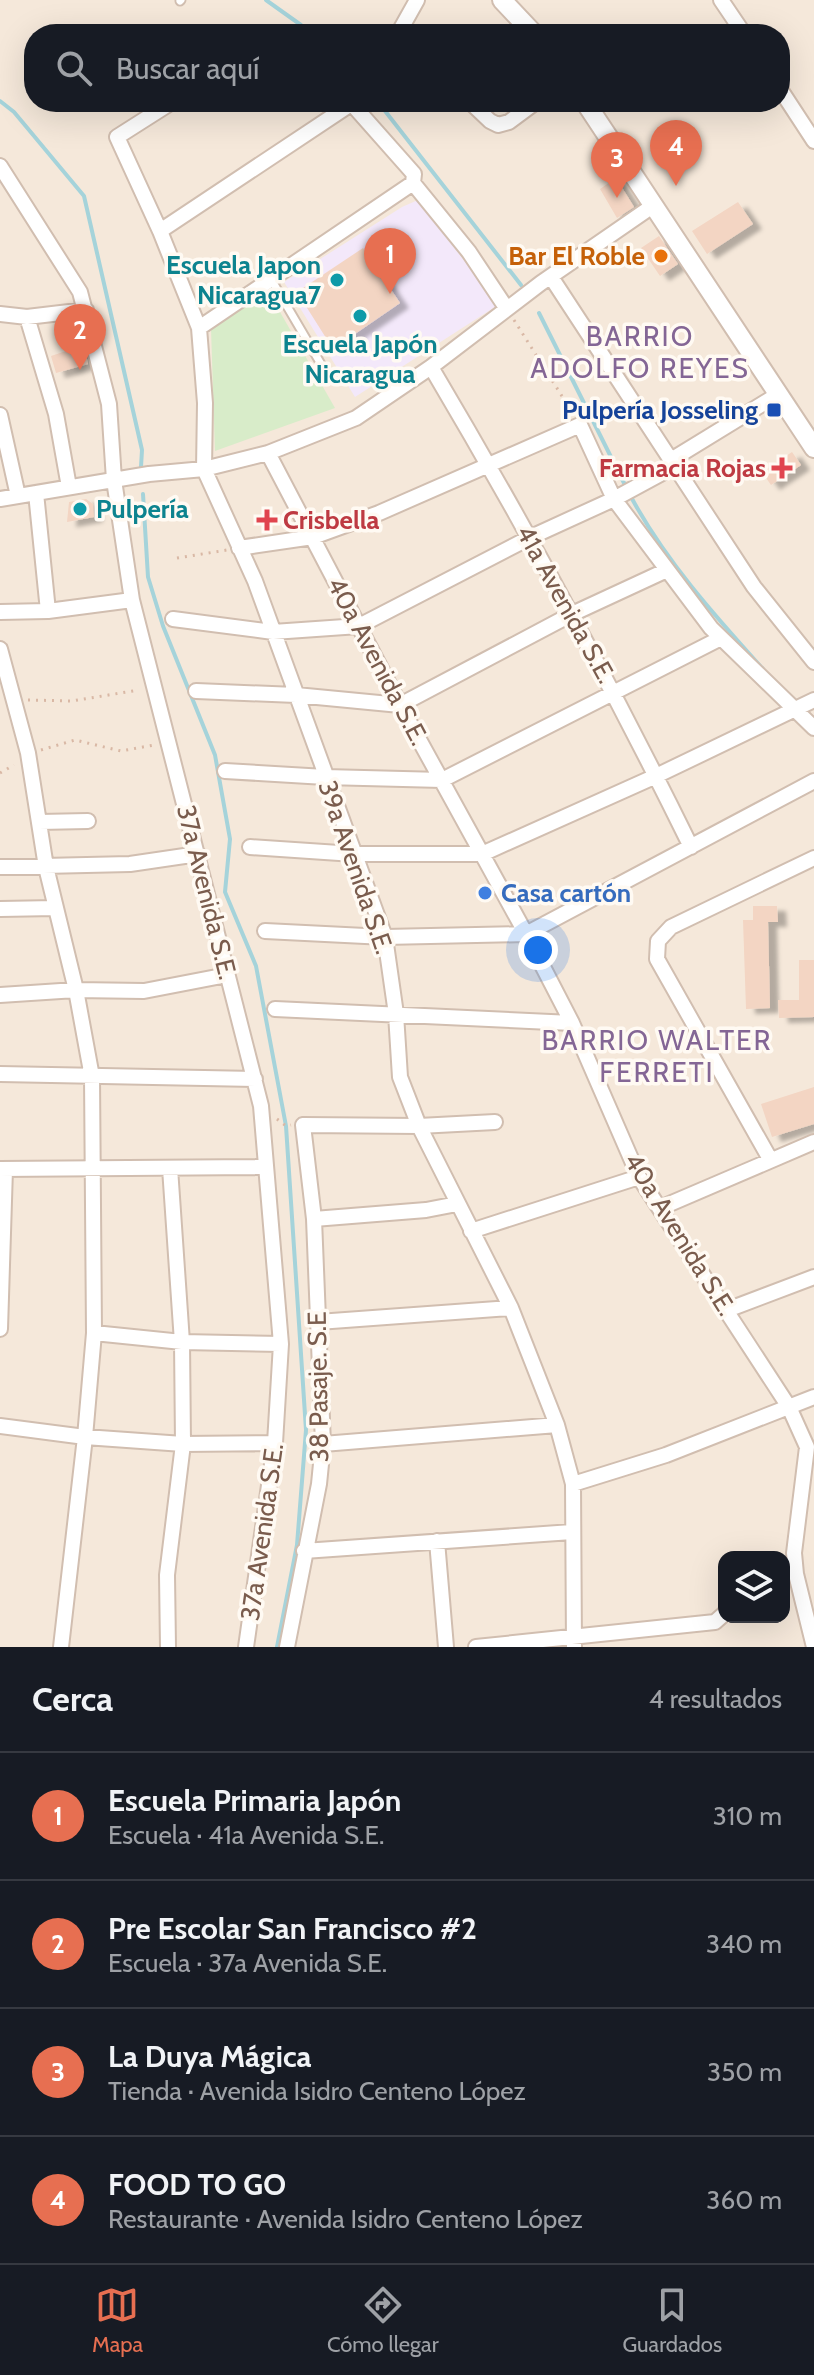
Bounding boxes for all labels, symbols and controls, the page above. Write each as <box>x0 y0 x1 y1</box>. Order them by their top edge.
search box <box>24 24 790 112</box>
icon: search <box>52 46 96 90</box>
text: Buscar aquí <box>116 50 259 87</box>
pin: 4 <box>650 120 702 186</box>
pin: 3 <box>591 132 643 198</box>
pin: 1 <box>364 228 416 294</box>
place label: Bar El Roble <box>508 240 645 272</box>
marker: Bar El Roble <box>652 247 670 265</box>
place label: Escuela Japon Nicaragua7 <box>166 249 322 311</box>
marker: Escuela Japon Nicaragua7 <box>328 271 346 289</box>
pin: 2 <box>54 304 106 370</box>
marker: Escuela Japón Nicaragua <box>351 307 369 325</box>
district label: BARRIO ADOLFO REYES <box>530 319 750 385</box>
place label: Escuela Japón Nicaragua <box>282 328 438 390</box>
place label: Pulpería Josseling <box>562 394 758 426</box>
marker: Pulpería Josseling <box>765 401 783 419</box>
place label: Farmacia Rojas <box>599 452 766 484</box>
marker: Farmacia Rojas <box>773 459 791 477</box>
place label: Pulpería <box>96 493 189 525</box>
marker: Pulpería <box>71 500 89 518</box>
place label: Crisbella <box>283 504 380 536</box>
marker: Crisbella <box>258 511 276 529</box>
street label: 41a Avenida S.E. <box>509 519 623 689</box>
street label: 40a Avenida S.E. <box>320 572 436 750</box>
street label: 39a Avenida S.E. <box>311 776 401 958</box>
street label: 37a Avenida S.E. <box>170 801 244 983</box>
place label: Casa cartón <box>501 877 631 909</box>
marker: Casa cartón <box>476 884 494 902</box>
your location <box>518 930 558 970</box>
district label: BARRIO WALTER FERRETI <box>542 1023 772 1089</box>
street label: 40a Avenida S.E. <box>617 1147 743 1321</box>
street label: 38 Pasaje. S.E <box>301 1311 335 1463</box>
street label: 37a Avenida S.E. <box>234 1441 290 1623</box>
map controls <box>718 1551 790 1623</box>
button: layers <box>718 1551 790 1623</box>
text: Cerca <box>32 1678 113 1720</box>
text: 4 resultados <box>649 1683 782 1715</box>
text: Escuela Primaria Japón <box>108 1782 401 1819</box>
text: 1 <box>53 1800 63 1832</box>
text: 310 m <box>713 1800 782 1832</box>
text: Escuela · 41a Avenida S.E. <box>108 1819 384 1851</box>
text: Pre Escolar San Francisco #2 <box>108 1910 477 1947</box>
text: 2 <box>51 1928 65 1960</box>
text: 340 m <box>706 1928 782 1960</box>
text: Escuela · 37a Avenida S.E. <box>108 1947 387 1979</box>
text: La Duya Mágica <box>108 2038 312 2075</box>
text: 3 <box>51 2056 65 2088</box>
text: 350 m <box>707 2056 782 2088</box>
text: Tienda · Avenida Isidro Centeno López <box>108 2075 526 2107</box>
text: FOOD TO GO <box>108 2166 286 2203</box>
text: 4 <box>50 2184 66 2216</box>
text: 360 m <box>706 2184 782 2216</box>
text: Restaurante · Avenida Isidro Centeno López <box>108 2203 583 2235</box>
tab: Mapa <box>92 2283 143 2358</box>
tab: Cómo llegar <box>327 2283 439 2358</box>
tab: Guardados <box>622 2283 722 2358</box>

